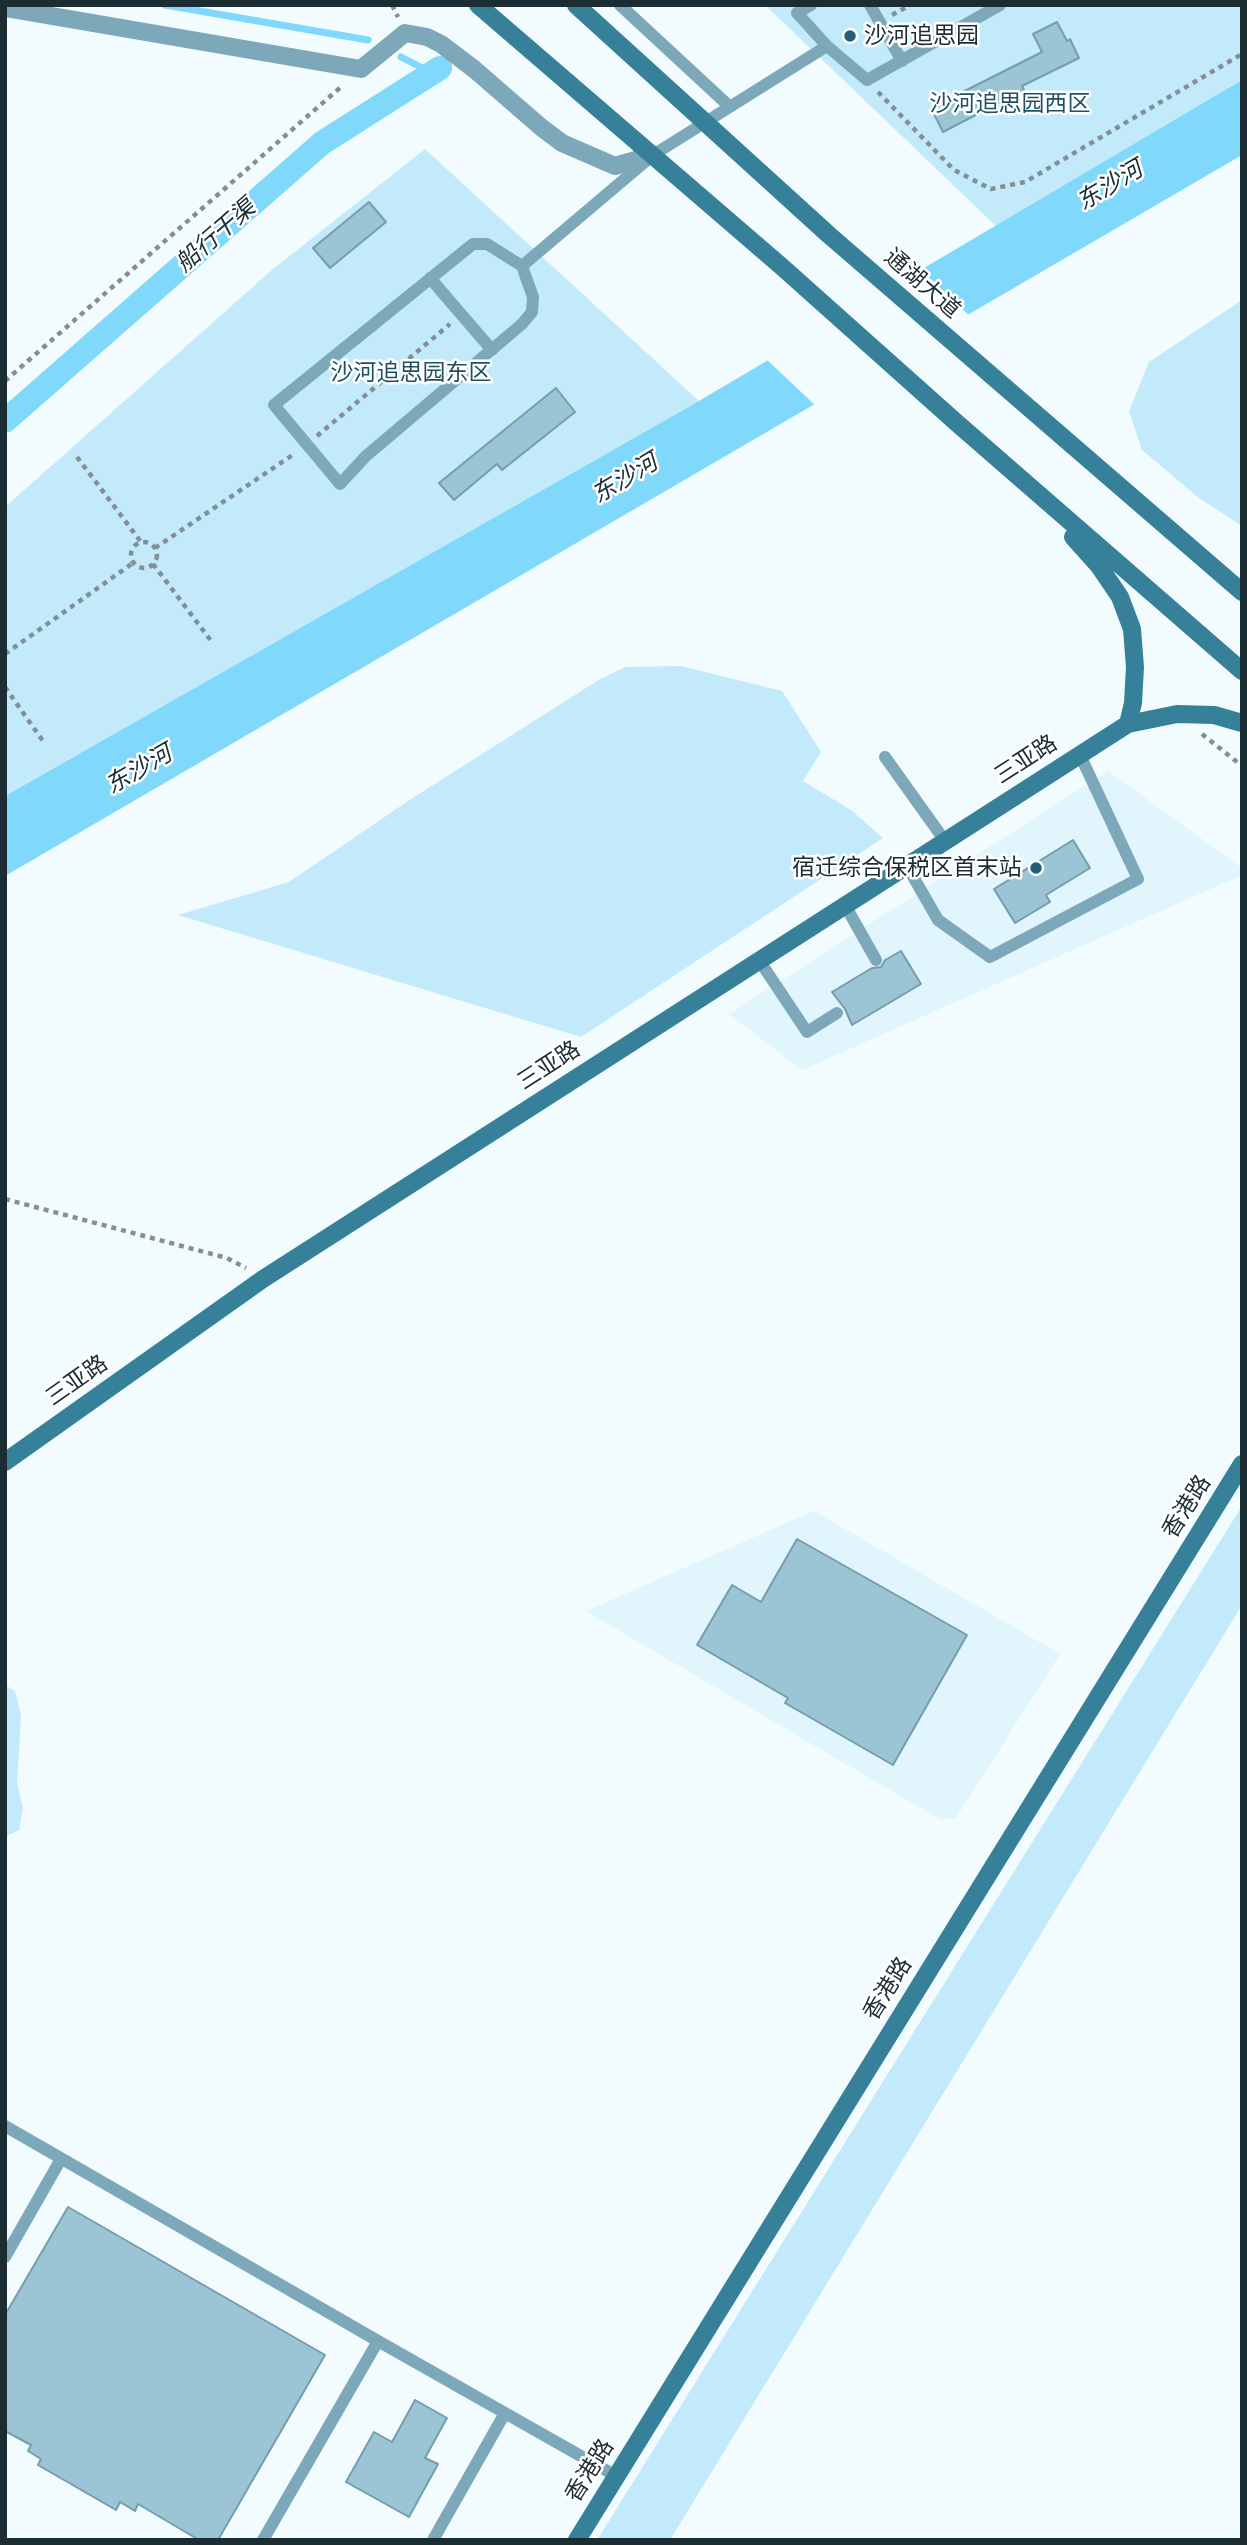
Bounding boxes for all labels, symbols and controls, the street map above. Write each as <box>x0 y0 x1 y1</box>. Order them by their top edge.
place label: 沙河追思园 <box>864 22 979 50</box>
marker: 沙河追思园 <box>842 28 858 44</box>
park label: 沙河追思园西区 <box>930 90 1090 118</box>
water label: 东沙河 <box>1072 155 1148 217</box>
water label: 船行干渠 <box>170 194 262 278</box>
street label: 通湖大道 <box>878 243 966 325</box>
park label: 沙河追思园东区 <box>331 359 491 387</box>
water label: 东沙河 <box>587 448 663 510</box>
street label: 三亚路 <box>990 730 1062 790</box>
water label: 东沙河 <box>101 740 177 800</box>
place label: 宿迁综合保税区首末站 <box>792 854 1022 882</box>
marker: 宿迁综合保税区首末站 <box>1028 860 1044 876</box>
street label: 三亚路 <box>513 1036 585 1096</box>
street label: 三亚路 <box>41 1350 113 1412</box>
street label: 香港路 <box>1157 1470 1217 1544</box>
street label: 香港路 <box>858 1952 918 2026</box>
street label: 香港路 <box>560 2434 620 2508</box>

